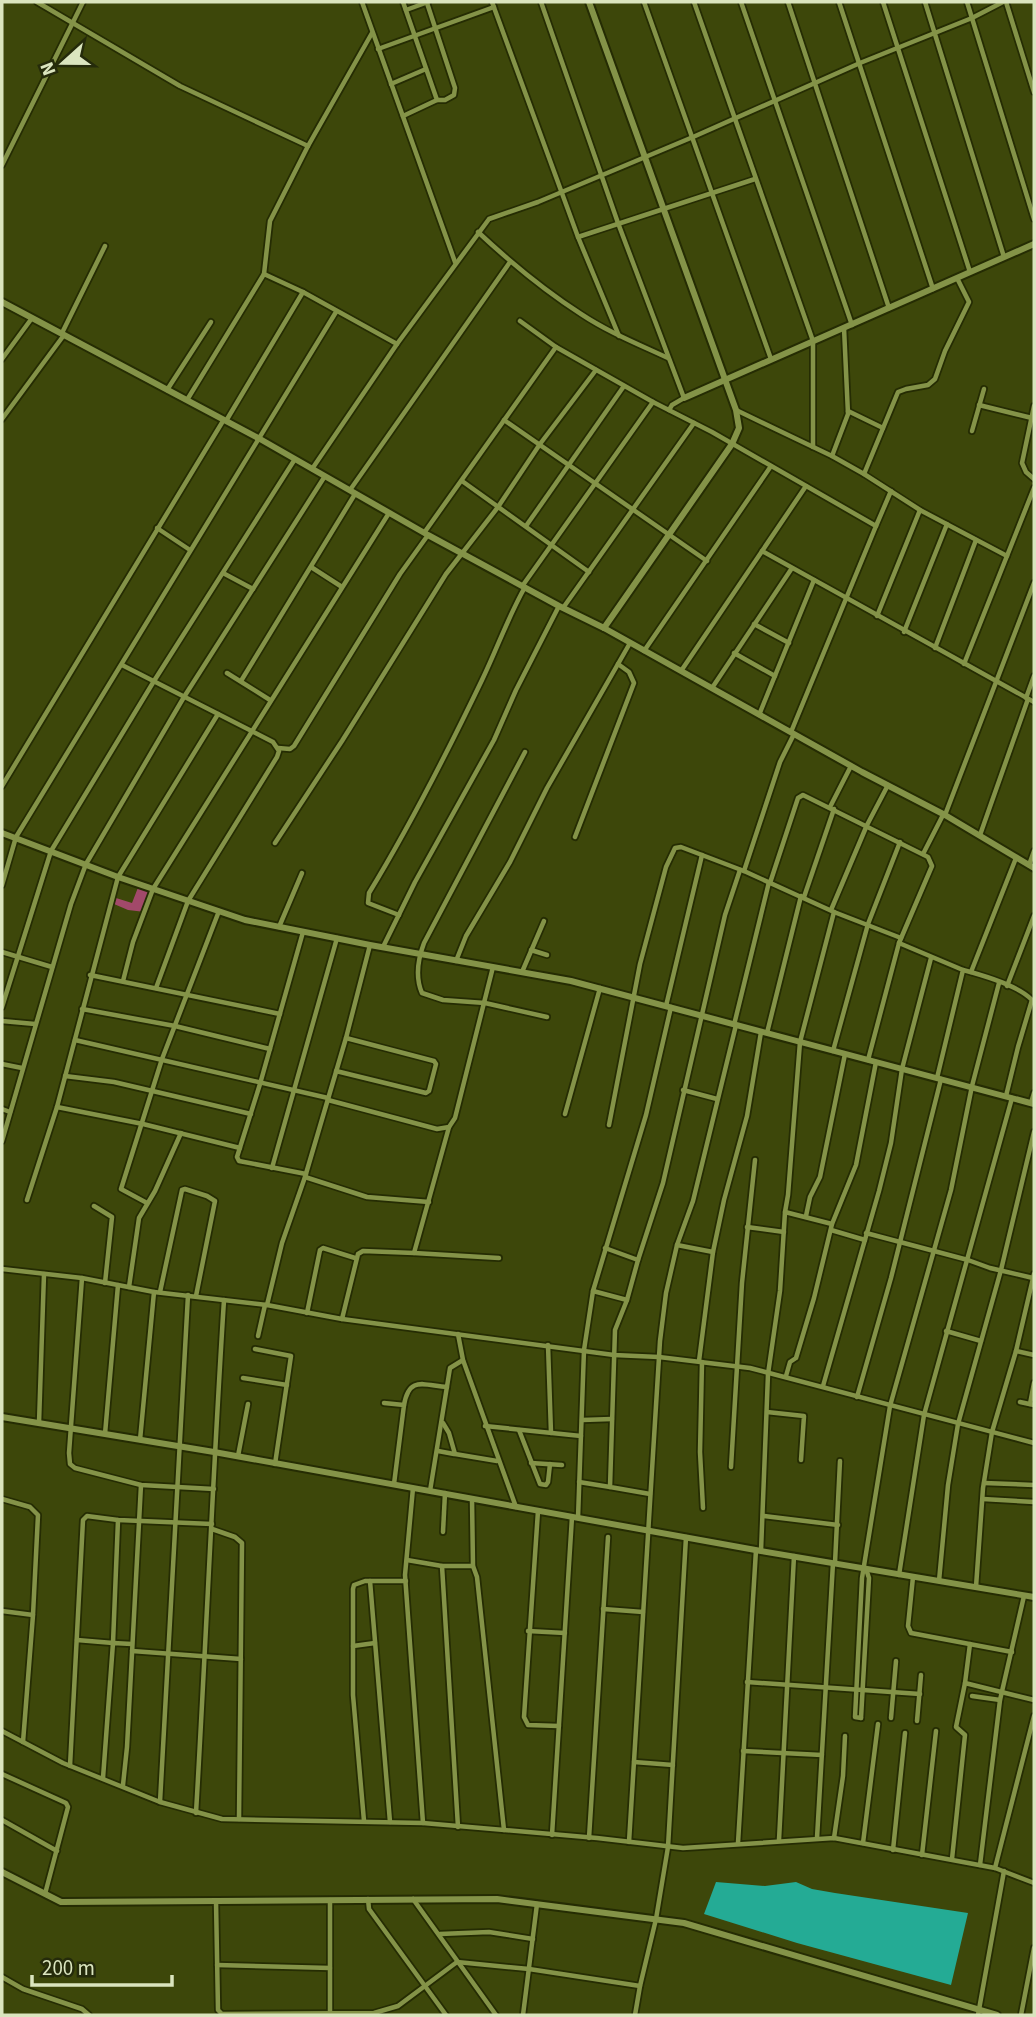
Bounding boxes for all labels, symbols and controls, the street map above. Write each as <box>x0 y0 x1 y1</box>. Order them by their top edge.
north arrow <box>28 28 98 98</box>
text: N <box>34 58 63 79</box>
scale bar <box>32 1944 172 1988</box>
text: 200 m <box>42 1953 95 1983</box>

